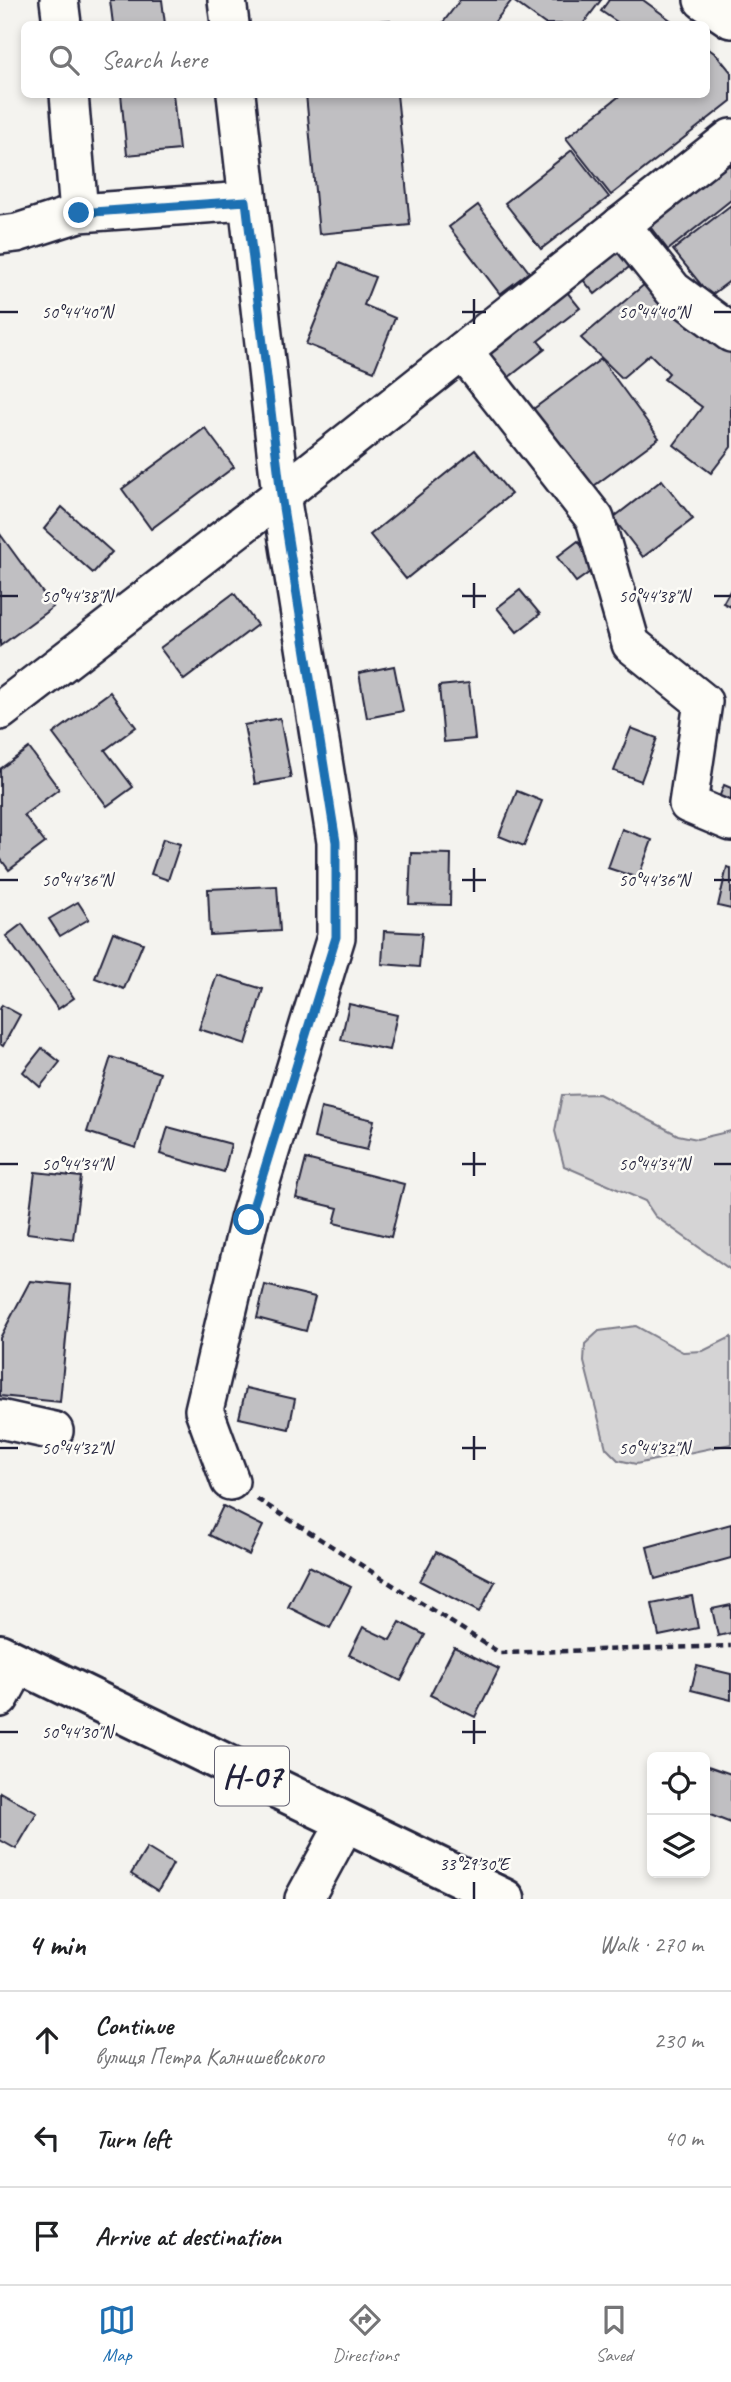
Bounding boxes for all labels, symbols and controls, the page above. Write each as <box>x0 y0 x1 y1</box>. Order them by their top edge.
search box <box>21 21 710 98</box>
icon: search <box>45 41 83 79</box>
text: Search here <box>101 43 207 76</box>
route end <box>63 197 94 228</box>
text: 50°44'40"N <box>42 301 116 323</box>
text: 50°44'40"N <box>619 301 693 323</box>
text: 50°44'38"N <box>42 585 116 607</box>
text: 50°44'38"N <box>619 585 693 607</box>
text: 50°44'36"N <box>42 869 116 891</box>
text: 50°44'36"N <box>619 869 693 891</box>
text: 50°44'34"N <box>42 1153 116 1175</box>
text: 50°44'34"N <box>619 1153 693 1175</box>
route start <box>233 1204 264 1235</box>
text: 50°44'32"N <box>42 1437 116 1459</box>
text: 50°44'32"N <box>619 1437 693 1459</box>
text: 50°44'30"N <box>42 1721 116 1743</box>
road number: Н-07 <box>215 1746 289 1806</box>
map controls <box>647 1752 710 1878</box>
button: locate <box>647 1752 710 1815</box>
button: layers <box>647 1815 710 1878</box>
text: 33°29'30"E <box>439 1853 511 1875</box>
text: 4 min <box>28 1926 85 1964</box>
text: Walk · 270 m <box>599 1930 703 1959</box>
text: Continue <box>95 2009 173 2042</box>
icon: ahead <box>28 2021 66 2059</box>
text: 230 m <box>654 2026 703 2055</box>
text: вулиця Петра Калнишевського <box>95 2042 324 2071</box>
icon: left <box>28 2119 66 2157</box>
text: Turn left <box>95 2122 170 2155</box>
text: 40 m <box>664 2124 703 2153</box>
icon: arrive <box>28 2217 66 2255</box>
text: Arrive at destination <box>95 2220 281 2253</box>
tab: Map <box>98 2301 136 2367</box>
tab: Directions <box>332 2301 399 2367</box>
tab: Saved <box>595 2301 633 2367</box>

